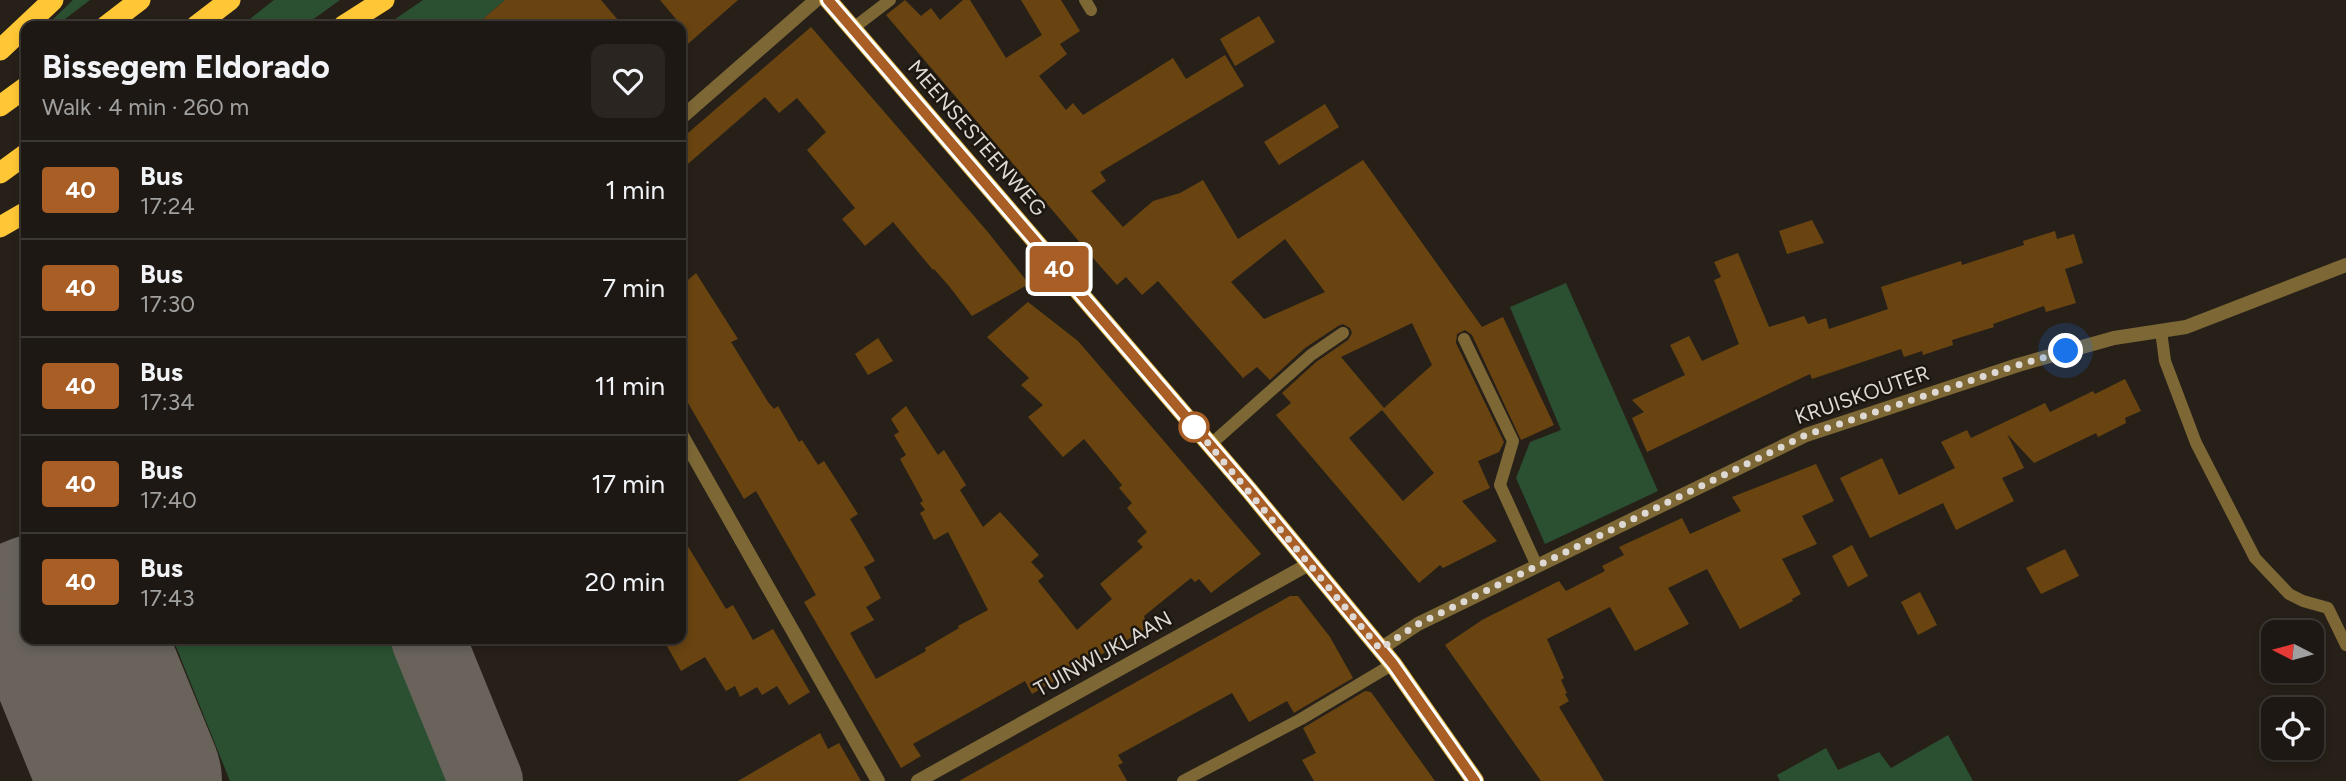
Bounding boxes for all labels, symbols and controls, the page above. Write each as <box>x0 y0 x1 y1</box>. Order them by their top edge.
button: heart <box>591 44 665 118</box>
text: Bissegem Eldorado <box>42 47 330 86</box>
street label: MEENSESTEENWEG <box>903 55 1052 221</box>
text: Walk · 4 min · 260 m <box>42 93 249 121</box>
text: Bus <box>140 160 183 192</box>
text: 1 min <box>605 174 665 206</box>
text: 40 <box>65 175 96 204</box>
text: 17:24 <box>140 192 195 220</box>
line badge: 40 <box>1028 246 1090 292</box>
text: 40 <box>1044 254 1074 283</box>
text: Bus <box>140 258 183 290</box>
text: 7 min <box>602 272 665 304</box>
text: 40 <box>65 273 96 302</box>
text: 17:30 <box>140 290 195 318</box>
your location <box>2048 333 2083 368</box>
text: Bus <box>140 356 183 388</box>
street label: KRUISKOUTER <box>1791 360 1932 429</box>
text: 11 min <box>594 370 665 402</box>
text: 40 <box>65 371 96 400</box>
text: 17:34 <box>140 388 194 416</box>
unlabelled marker <box>1179 412 1209 442</box>
text: Bus <box>140 454 183 486</box>
text: 17 min <box>591 468 665 500</box>
text: 40 <box>65 469 96 498</box>
text: 17:40 <box>140 486 197 514</box>
text: Bus <box>140 552 183 584</box>
text: 20 min <box>585 566 665 598</box>
text: 40 <box>65 567 96 596</box>
text: 17:43 <box>140 584 194 612</box>
street label: TUINWIJKLAAN <box>1030 605 1176 702</box>
north arrow <box>2261 620 2324 682</box>
map controls <box>2261 620 2324 760</box>
button: locate <box>2261 697 2324 760</box>

